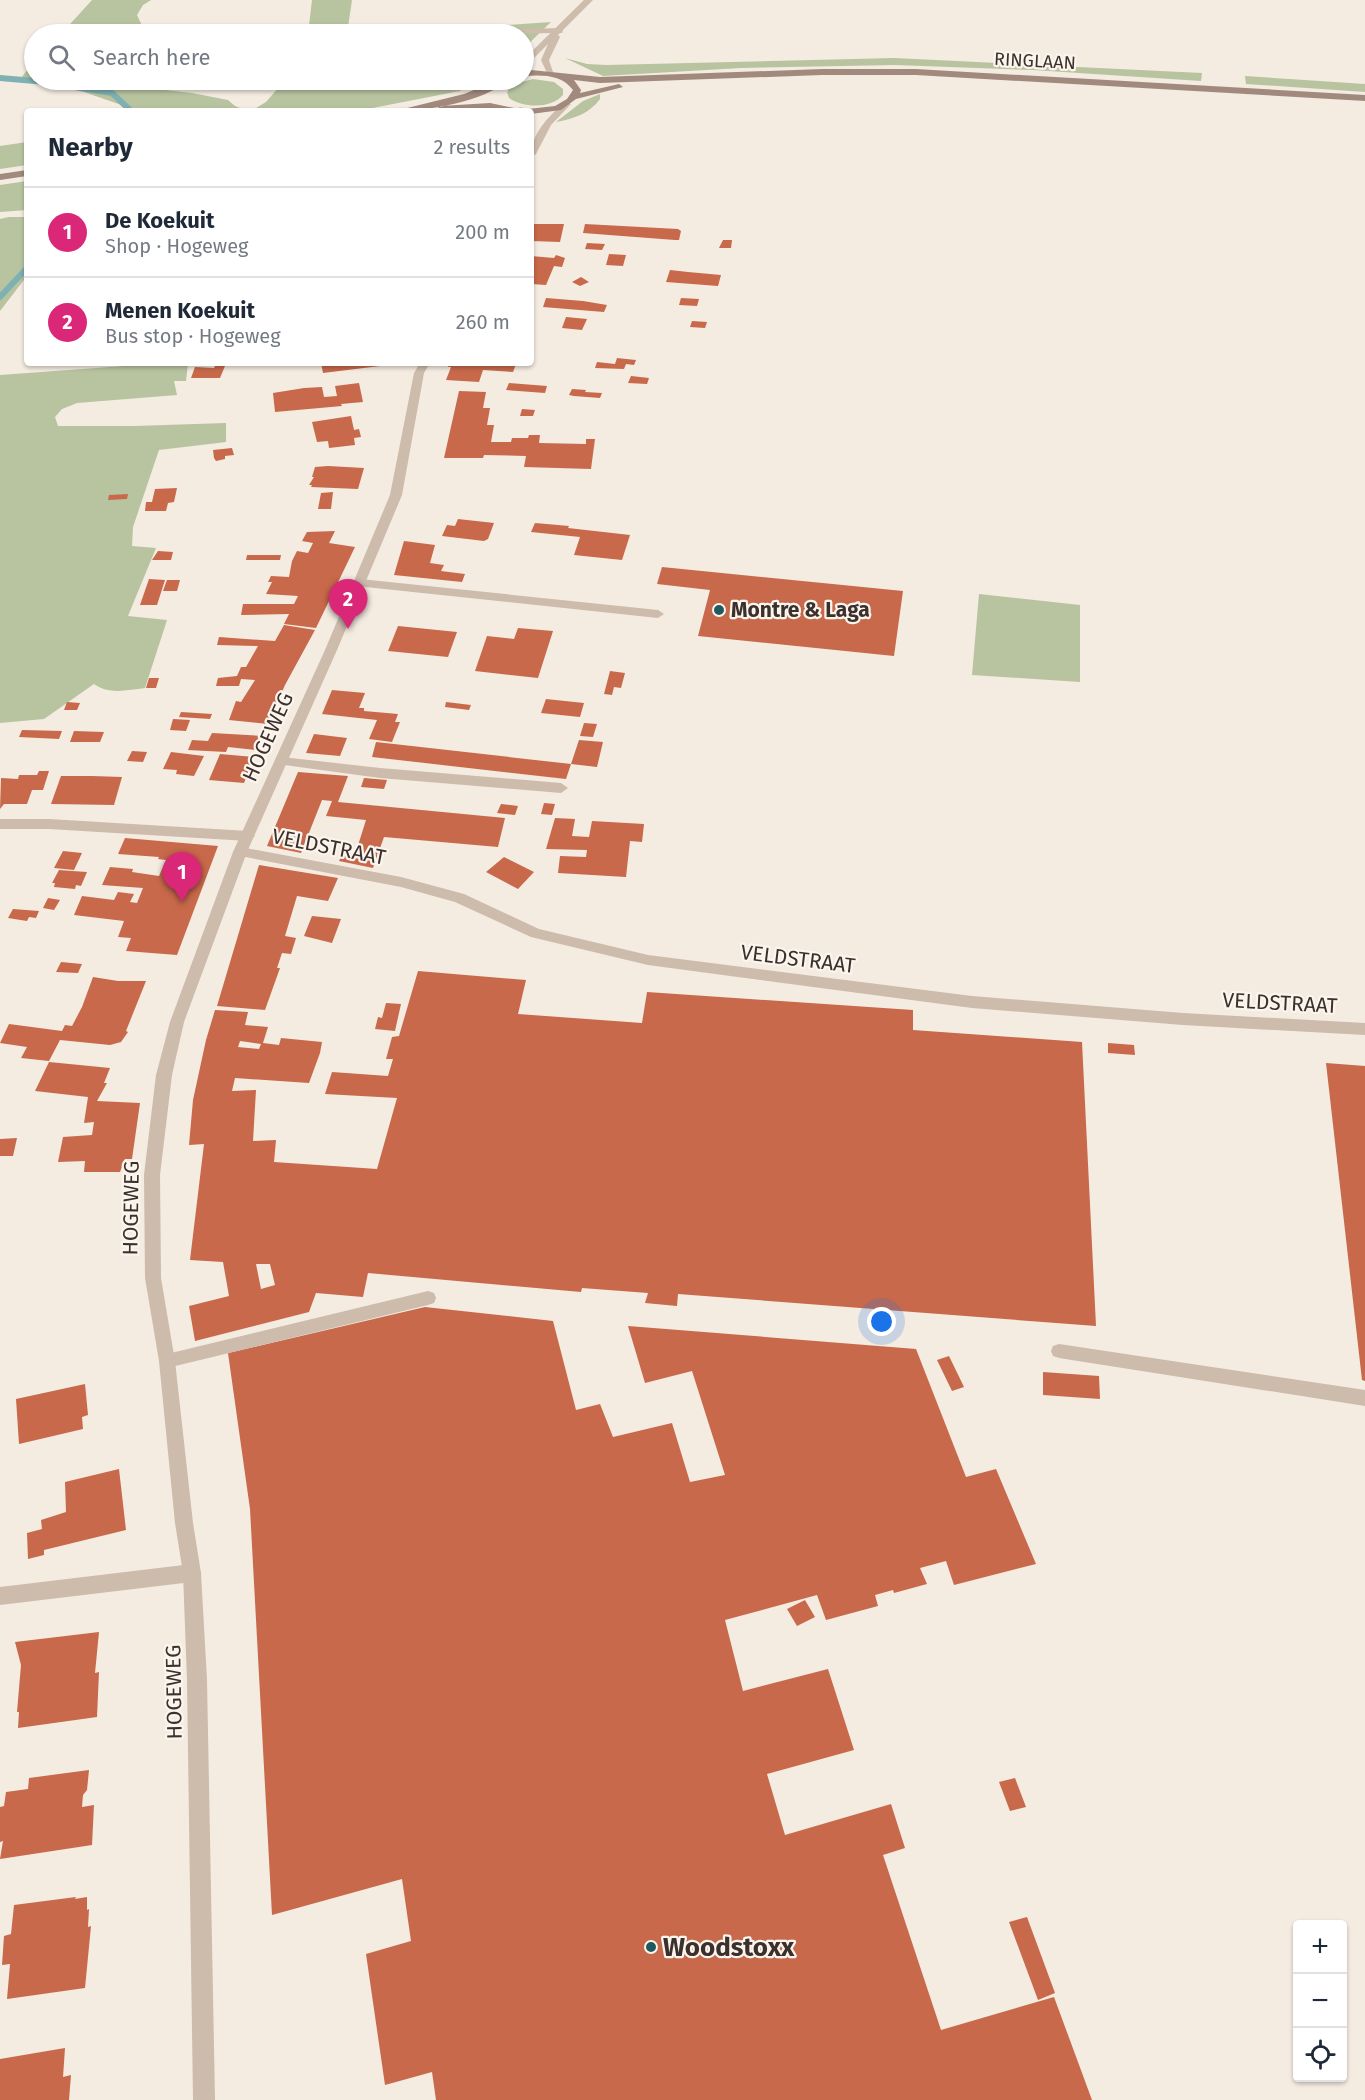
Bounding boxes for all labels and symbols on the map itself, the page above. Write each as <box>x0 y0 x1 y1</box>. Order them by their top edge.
street label: RINGLAAN <box>994 48 1076 74</box>
pin: 2 <box>328 580 368 629</box>
place label: Montre & Laga <box>731 597 870 623</box>
marker: Montre & Laga <box>712 603 726 617</box>
street label: HOGEWEG <box>237 688 299 786</box>
street label: VELDSTRAAT <box>270 823 388 871</box>
pin: 1 <box>162 852 201 902</box>
street label: VELDSTRAAT <box>739 939 857 979</box>
street label: VELDSTRAAT <box>1222 987 1338 1019</box>
street label: HOGEWEG <box>117 1160 145 1256</box>
your location <box>867 1307 896 1336</box>
street label: HOGEWEG <box>160 1644 188 1740</box>
place label: Woodstoxx <box>663 1932 795 1963</box>
marker: Woodstoxx <box>644 1940 658 1954</box>

